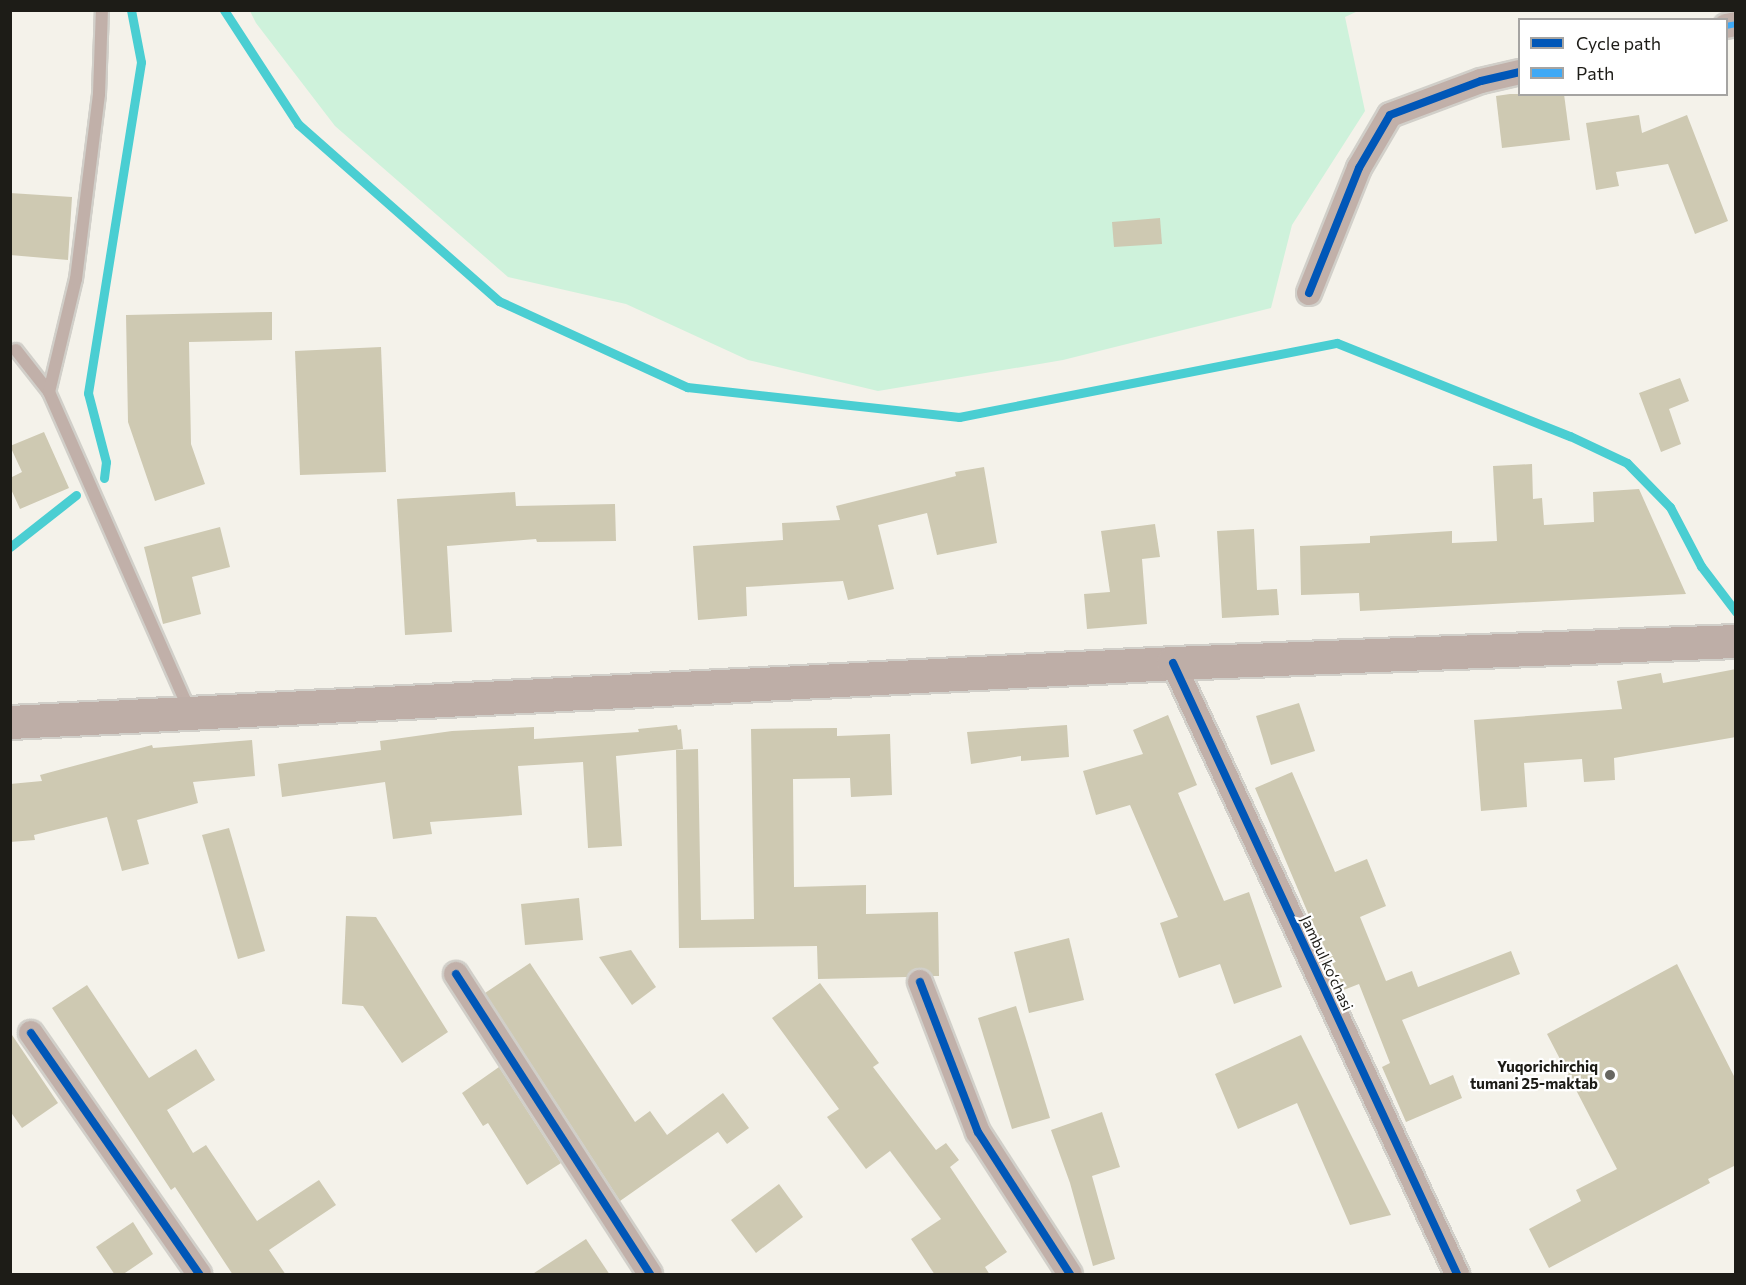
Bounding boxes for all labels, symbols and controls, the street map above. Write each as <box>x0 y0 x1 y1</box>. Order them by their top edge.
legend <box>1518 18 1728 96</box>
text: Cycle path <box>1576 32 1661 54</box>
text: Path <box>1576 62 1614 84</box>
street label: Jambul ko‘chasi <box>1297 913 1357 1013</box>
place label: Yuqorichirchiq tumani 25-maktab <box>1470 1057 1598 1092</box>
marker: Yuqorichirchiq tumani 25-maktab <box>1603 1068 1617 1082</box>

